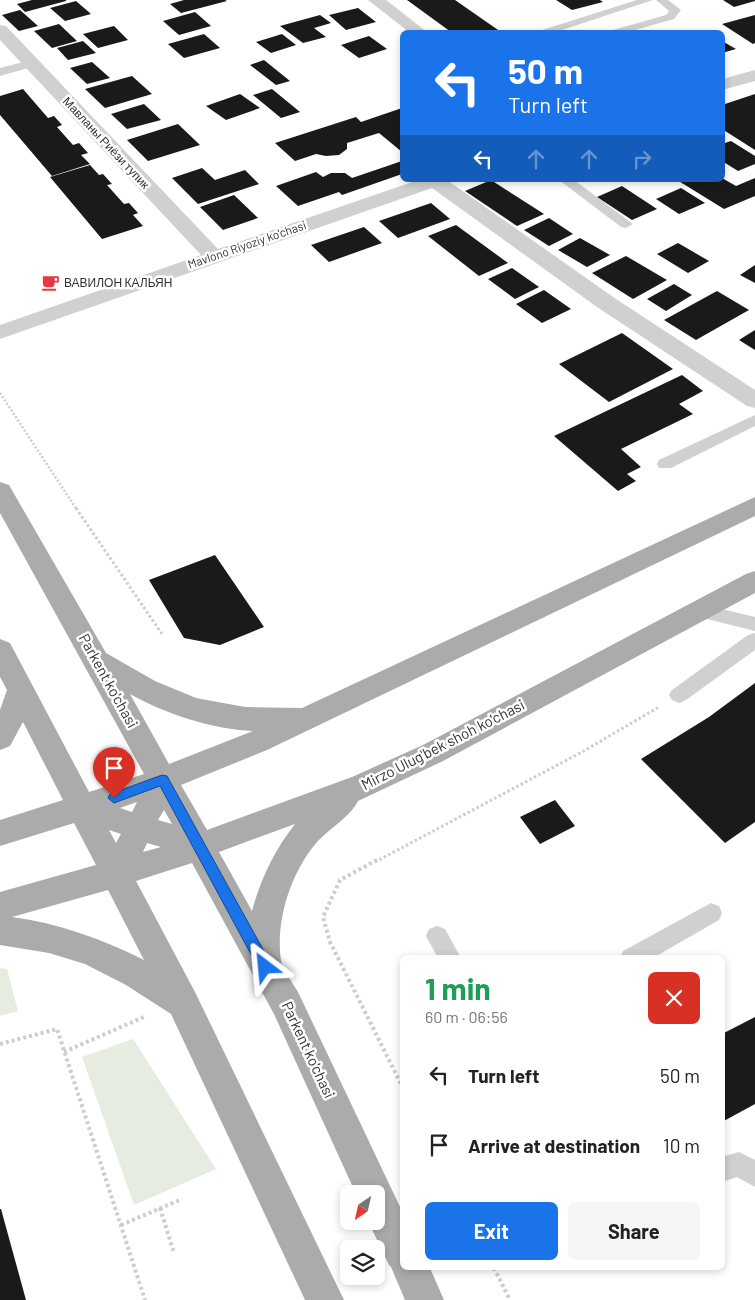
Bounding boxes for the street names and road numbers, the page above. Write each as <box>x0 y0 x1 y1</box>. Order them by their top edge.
street label: Мавланы Риёзи тупик <box>60 94 153 192</box>
street label: Mavlono Riyoziy ko'chasi <box>186 217 308 271</box>
street label: Parkent ko'chasi <box>76 630 142 731</box>
street label: Mirzo Ulug'bek shoh ko'chasi <box>358 695 527 793</box>
street label: Parkent ko'chasi <box>279 998 339 1101</box>

